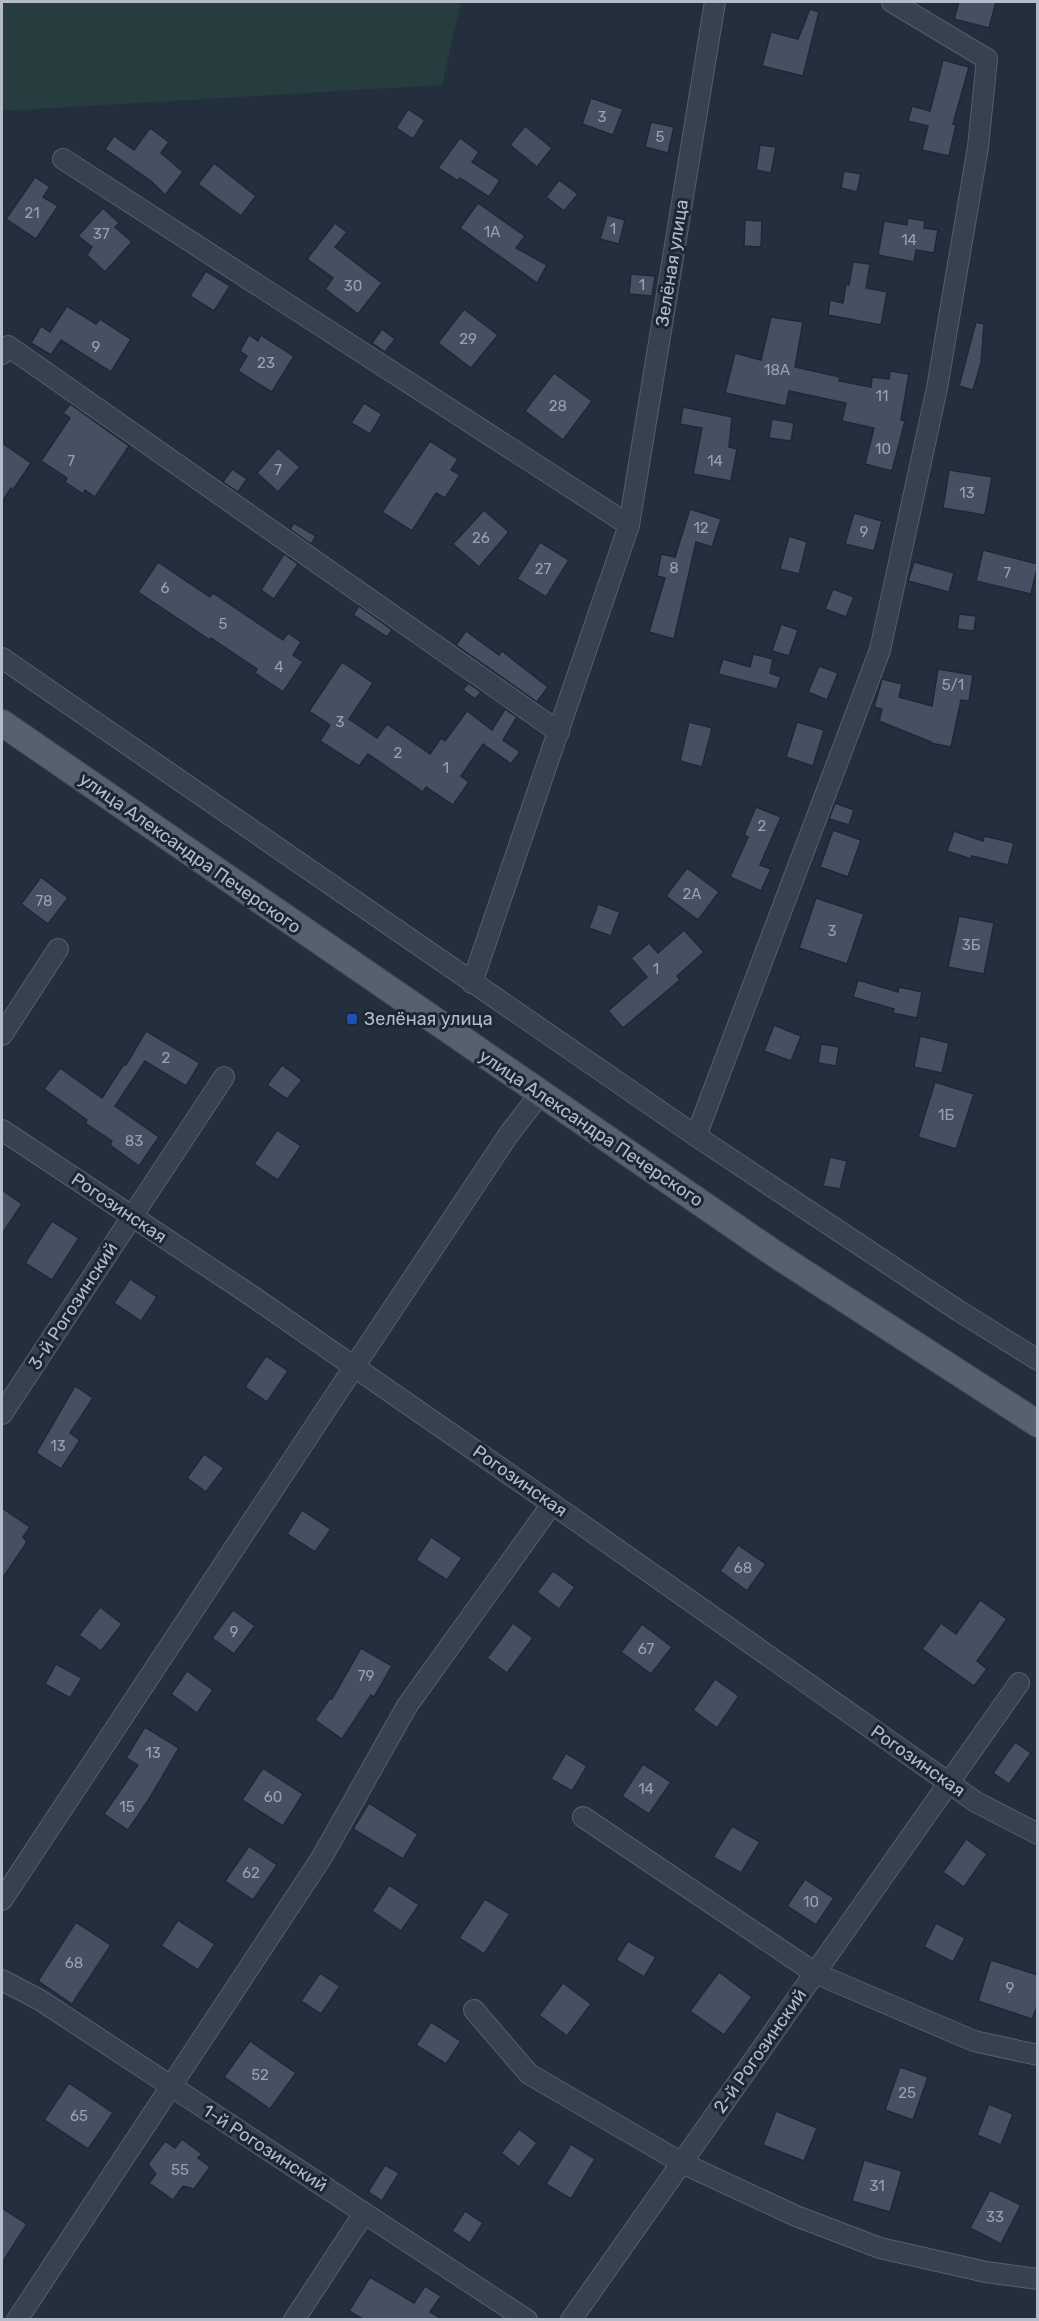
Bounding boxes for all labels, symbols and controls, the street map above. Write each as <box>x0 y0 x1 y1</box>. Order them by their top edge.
house number: 3 <box>597 108 607 126</box>
house number: 5 <box>656 128 665 146</box>
street label: Зелёная улица <box>651 198 693 328</box>
house number: 21 <box>24 204 40 222</box>
house number: 1 <box>610 220 616 238</box>
house number: 1А <box>484 223 500 241</box>
house number: 37 <box>93 225 110 243</box>
house number: 14 <box>901 231 917 249</box>
house number: 1 <box>639 276 645 294</box>
house number: 30 <box>344 277 362 295</box>
house number: 29 <box>459 330 477 348</box>
house number: 9 <box>92 338 101 356</box>
house number: 23 <box>257 354 275 372</box>
house number: 18А <box>764 361 790 379</box>
house number: 11 <box>876 387 888 405</box>
house number: 28 <box>549 397 567 415</box>
house number: 10 <box>875 440 891 458</box>
house number: 7 <box>67 452 75 470</box>
house number: 14 <box>707 452 723 470</box>
house number: 7 <box>274 461 282 479</box>
house number: 13 <box>959 484 975 502</box>
house number: 12 <box>693 519 709 537</box>
house number: 9 <box>860 523 869 541</box>
house number: 26 <box>472 529 490 547</box>
house number: 8 <box>669 559 679 577</box>
house number: 27 <box>535 560 552 578</box>
house number: 7 <box>1003 564 1011 582</box>
house number: 6 <box>160 579 170 597</box>
house number: 5 <box>219 615 228 633</box>
house number: 4 <box>274 658 284 676</box>
house number: 5/1 <box>942 676 964 694</box>
house number: 3 <box>335 713 345 731</box>
house number: 2 <box>394 744 403 762</box>
house number: 1 <box>443 759 449 777</box>
street label: улица Александра Печерского <box>75 768 305 938</box>
house number: 2 <box>758 817 767 835</box>
house number: 2А <box>683 885 701 903</box>
house number: 78 <box>35 892 53 910</box>
house number: 3 <box>827 922 837 940</box>
house number: 3Б <box>962 936 981 954</box>
house number: 1 <box>653 960 659 978</box>
place label: Зелёная улица <box>364 1008 493 1030</box>
marker: Зелёная улица <box>345 1012 359 1026</box>
street label: улица Александра Печерского <box>475 1045 707 1211</box>
house number: 2 <box>162 1049 171 1067</box>
house number: 1Б <box>938 1106 954 1124</box>
house number: 83 <box>125 1132 143 1150</box>
street label: Рогозинская <box>67 1168 171 1248</box>
street label: 3-й Рогозинский <box>24 1238 122 1374</box>
house number: 13 <box>50 1437 66 1455</box>
street label: Рогозинская <box>469 1440 571 1522</box>
house number: 68 <box>734 1559 752 1577</box>
house number: 9 <box>230 1623 239 1641</box>
house number: 67 <box>638 1640 654 1658</box>
house number: 79 <box>358 1667 374 1685</box>
street label: Рогозинская <box>867 1720 969 1802</box>
house number: 13 <box>145 1744 161 1762</box>
house number: 14 <box>638 1780 654 1798</box>
house number: 60 <box>264 1788 282 1806</box>
house number: 15 <box>119 1798 135 1816</box>
house number: 62 <box>242 1864 260 1882</box>
house number: 10 <box>803 1893 819 1911</box>
house number: 68 <box>65 1954 83 1972</box>
house number: 9 <box>1006 1979 1015 1997</box>
street label: 2-й Рогозинский <box>709 1985 811 2117</box>
house number: 52 <box>251 2066 269 2084</box>
house number: 25 <box>898 2084 916 2102</box>
street label: 1-й Рогозинский <box>199 2100 331 2196</box>
house number: 65 <box>70 2107 88 2125</box>
house number: 55 <box>171 2161 189 2179</box>
house number: 31 <box>869 2177 885 2195</box>
house number: 33 <box>986 2208 1004 2226</box>

